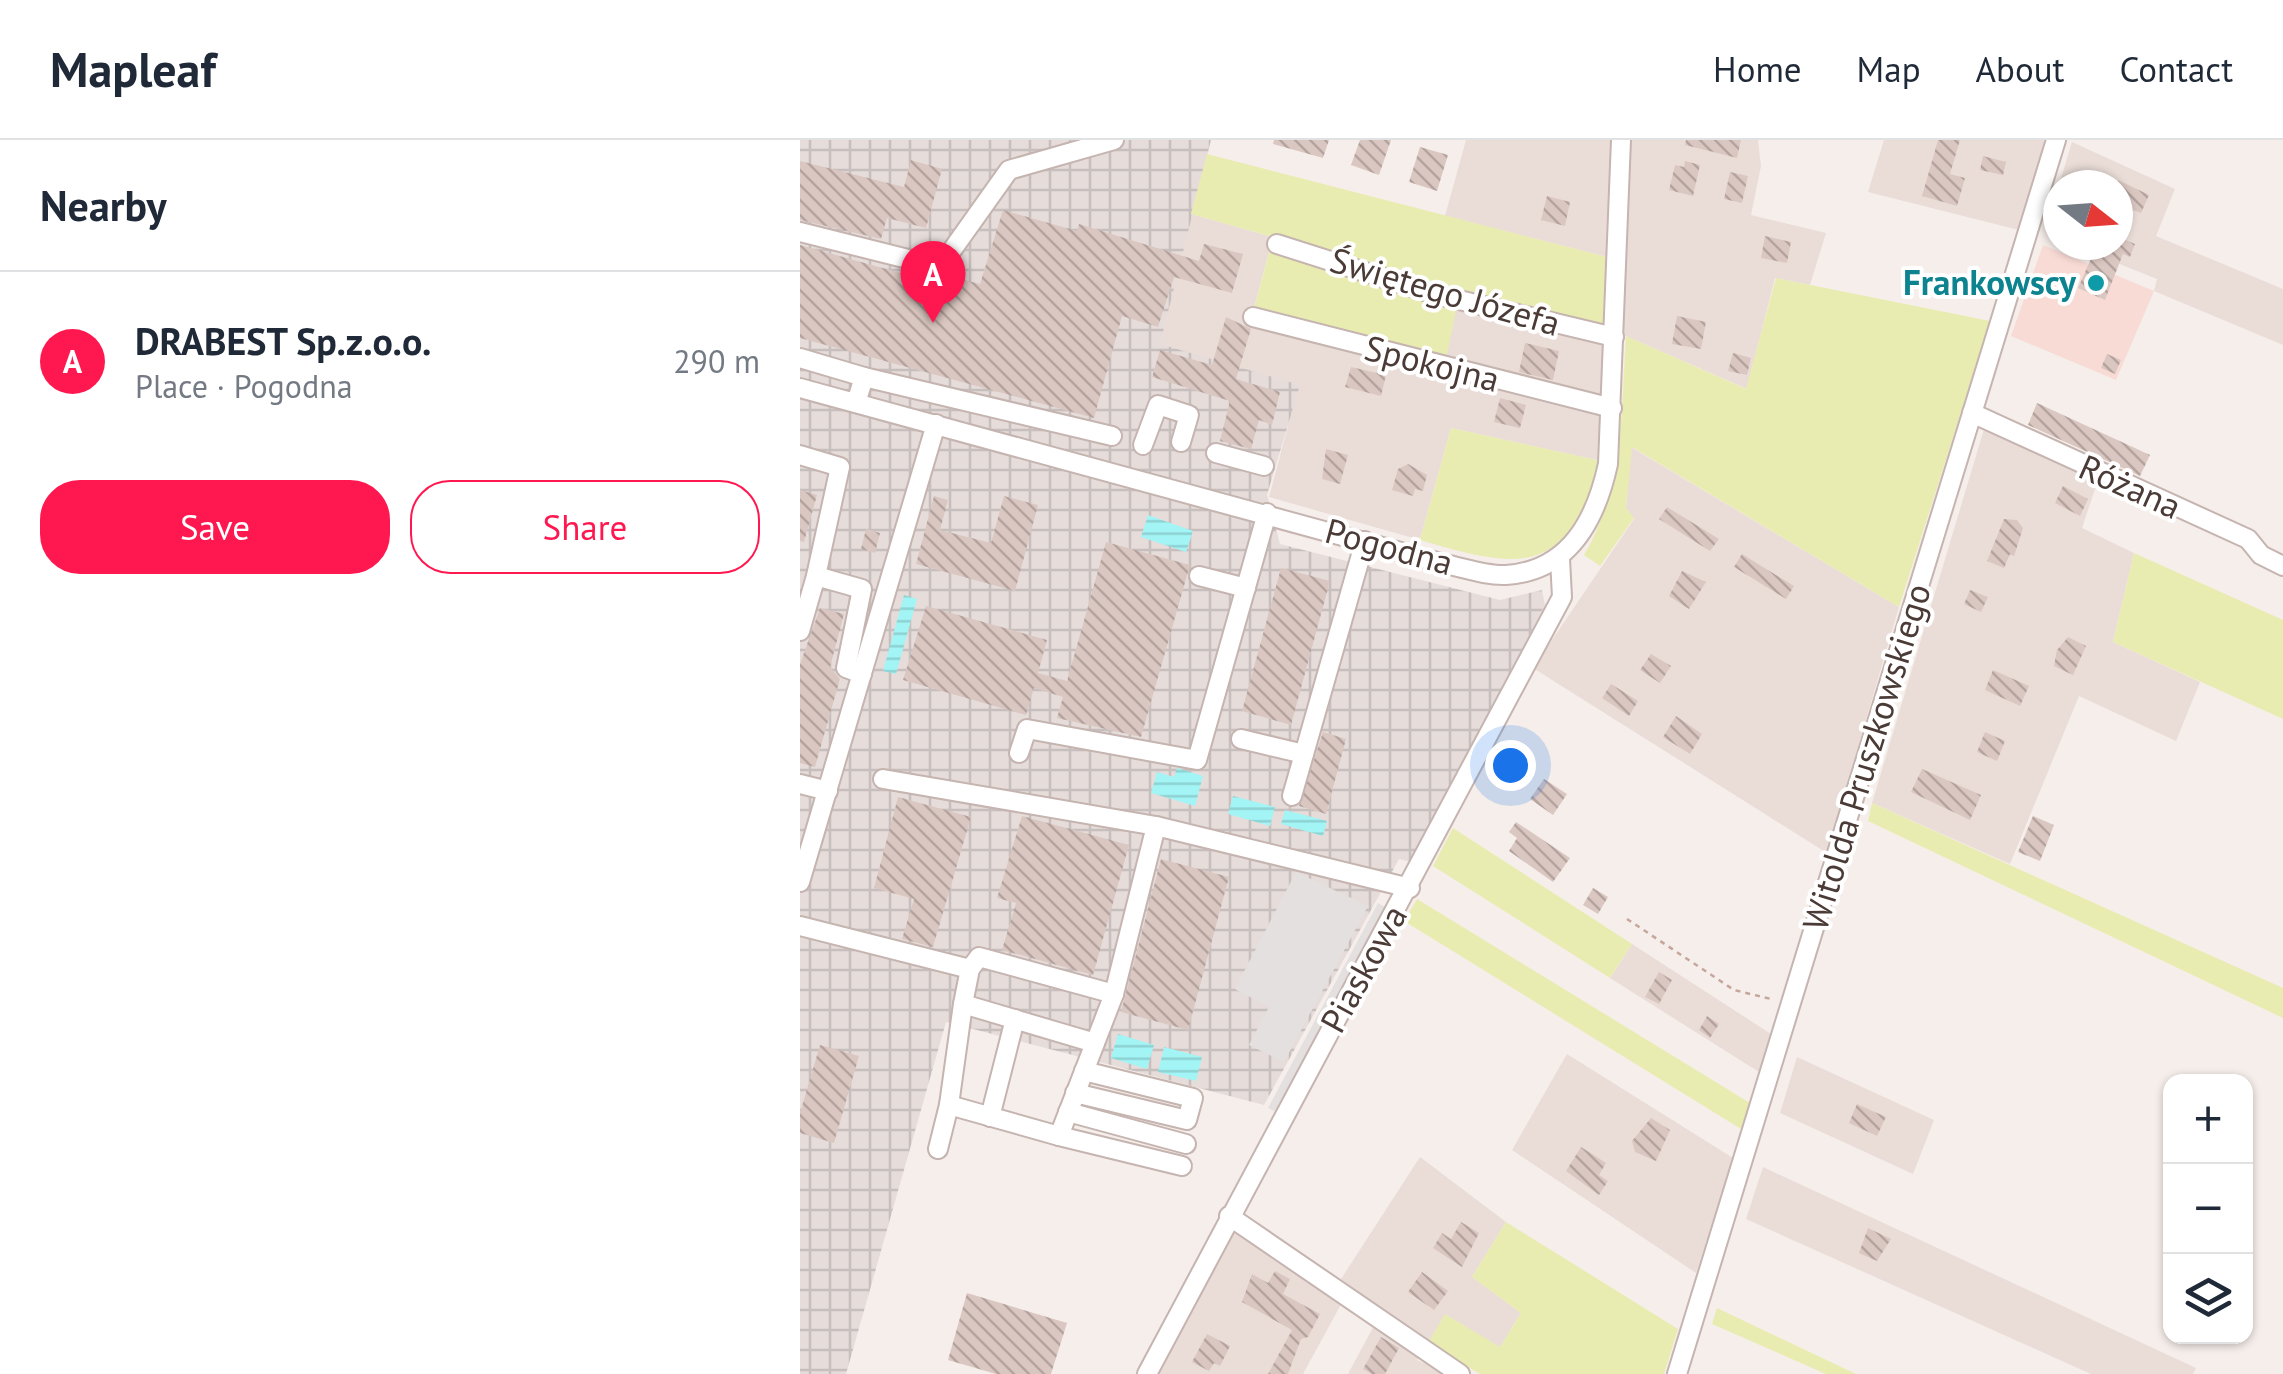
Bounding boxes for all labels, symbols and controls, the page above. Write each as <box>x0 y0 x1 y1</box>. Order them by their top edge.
text: Mapleaf <box>50 38 216 100</box>
text: Home <box>1713 46 1802 92</box>
text: Map <box>1857 46 1921 92</box>
text: About <box>1976 46 2064 92</box>
text: Contact <box>2119 46 2233 92</box>
north arrow <box>2043 170 2133 260</box>
text: Nearby <box>40 178 167 233</box>
street label: Świętego Józefa <box>1325 236 1566 346</box>
pin: A <box>900 240 966 323</box>
place label: Frankowscy <box>1903 259 2077 305</box>
marker: Frankowscy <box>2085 272 2107 294</box>
text: DRABEST Sp.z.o.o. <box>135 316 431 365</box>
street label: Spokojna <box>1360 324 1504 402</box>
text: A <box>63 340 82 382</box>
text: 290 m <box>673 340 760 382</box>
text: Place · Pogodna <box>135 365 353 407</box>
street label: Różana <box>2072 443 2189 529</box>
button: Save <box>40 480 390 574</box>
button: Share <box>410 480 760 574</box>
street label: Pogodna <box>1321 507 1458 585</box>
street label: Witolda Pruszkowskiego <box>1791 578 1941 936</box>
your location <box>1485 740 1536 791</box>
street label: Piaskowa <box>1309 897 1417 1040</box>
map controls <box>2163 1074 2253 1344</box>
button: + <box>2163 1074 2253 1164</box>
button: − <box>2163 1164 2253 1254</box>
button: layers <box>2163 1254 2253 1344</box>

